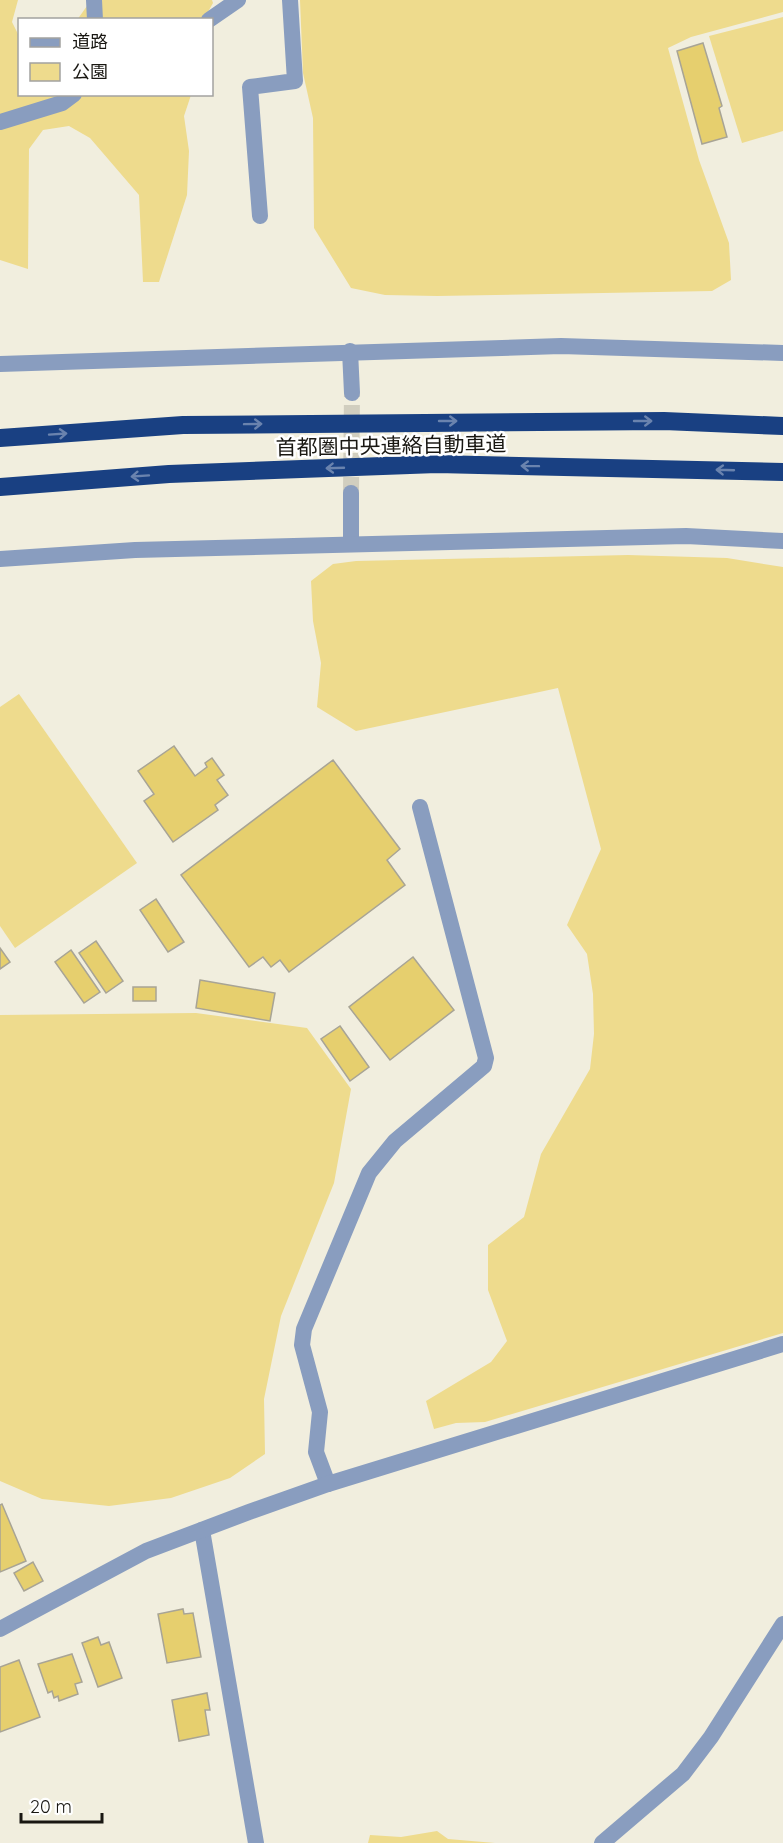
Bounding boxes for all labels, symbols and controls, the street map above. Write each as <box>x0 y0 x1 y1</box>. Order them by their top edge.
legend <box>18 18 213 96</box>
text: 道路 <box>72 30 108 53</box>
text: 公園 <box>72 60 108 83</box>
one-way arrow <box>438 415 458 427</box>
one-way arrow <box>633 415 653 427</box>
one-way arrow <box>243 418 263 430</box>
one-way arrow <box>48 428 68 439</box>
street label: 首都圏中央連絡自動車道 <box>275 430 507 460</box>
one-way arrow <box>520 460 540 472</box>
one-way arrow <box>325 462 345 473</box>
one-way arrow <box>715 465 735 476</box>
one-way arrow <box>130 471 150 482</box>
scale bar <box>21 1786 102 1824</box>
text: 20 m <box>30 1795 72 1818</box>

